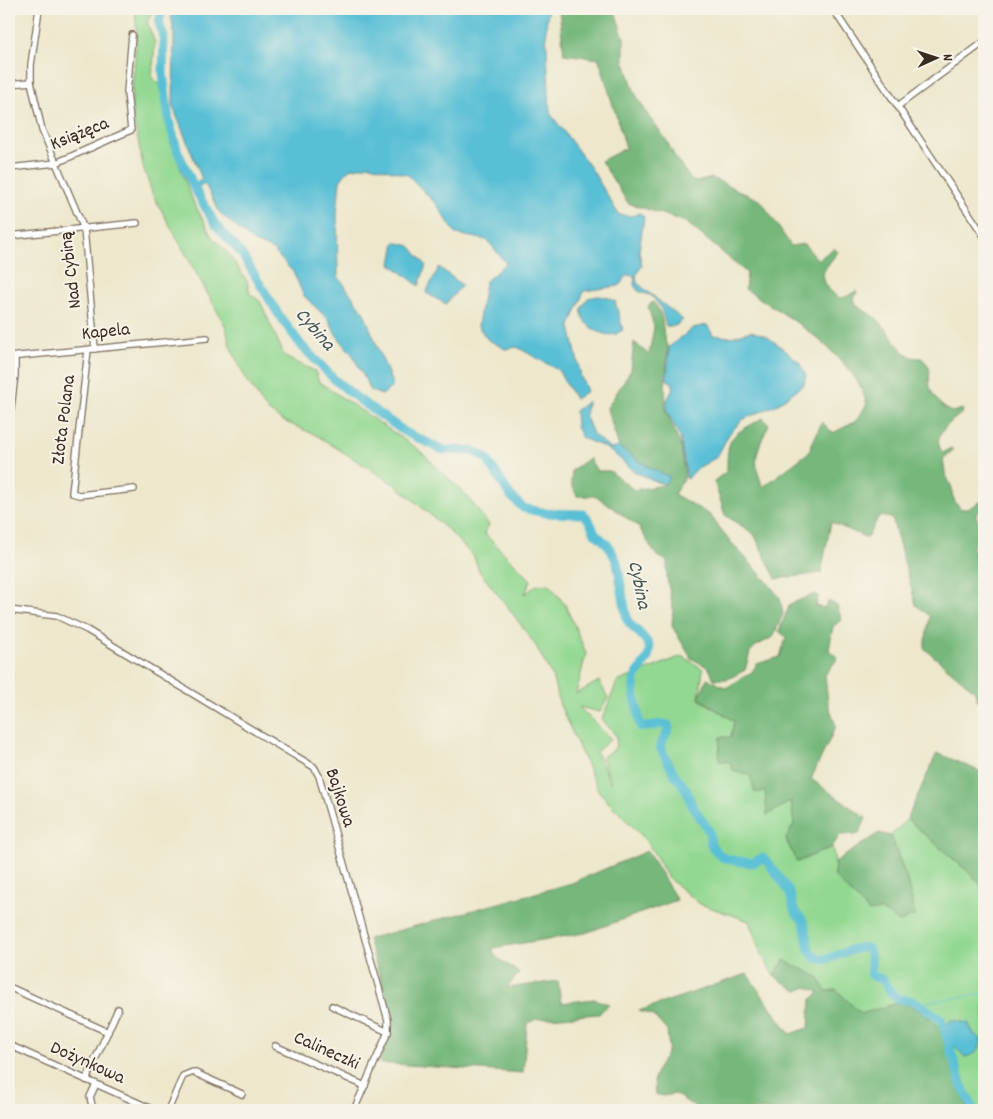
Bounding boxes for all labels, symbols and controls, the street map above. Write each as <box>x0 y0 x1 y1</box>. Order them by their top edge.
north arrow <box>910 32 960 82</box>
text: N <box>937 53 957 61</box>
street label: Książęca <box>47 111 114 159</box>
street label: Nad Cybiną <box>54 230 90 310</box>
water label: Cybina <box>287 302 342 359</box>
street label: Kapela <box>81 317 132 349</box>
street label: Złota Polana <box>46 373 84 466</box>
water label: Cybina <box>619 558 657 613</box>
street label: Bajkowa <box>317 765 361 832</box>
street label: Calineczki <box>289 1026 364 1079</box>
street label: Dożynkowa <box>45 1036 130 1093</box>

